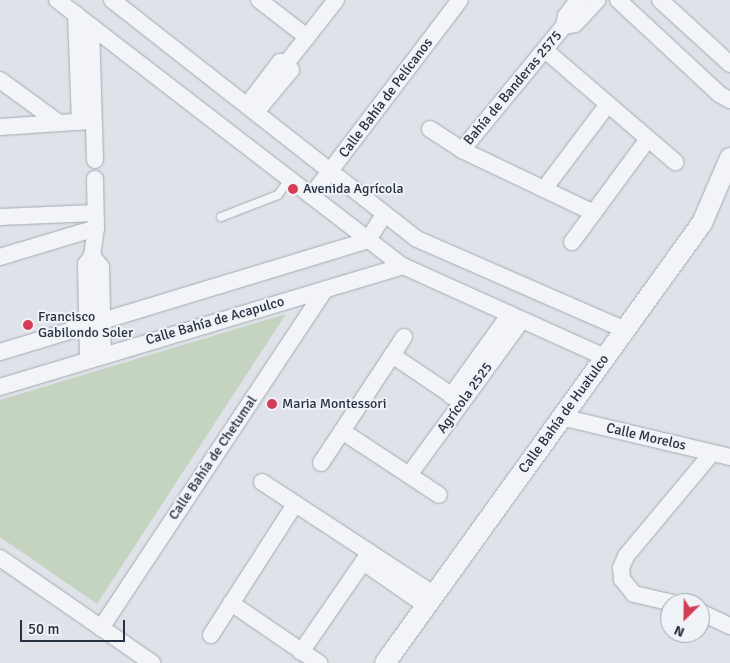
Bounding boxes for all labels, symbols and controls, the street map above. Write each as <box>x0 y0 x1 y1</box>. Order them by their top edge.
street label: Bahía de Banderas 2575 <box>460 27 566 149</box>
street label: Calle Bahía de Pelícanos <box>336 35 436 161</box>
place label: Avenida Agrícola <box>303 181 404 197</box>
marker: Avenida Agrícola <box>287 183 299 195</box>
street label: Calle Bahía de Acapulco <box>144 293 286 349</box>
place label: Francisco Gabilondo Soler <box>38 309 133 342</box>
marker: Francisco Gabilondo Soler <box>22 319 34 331</box>
street label: Calle Bahía de Huatulco <box>515 351 613 477</box>
street label: Agrícola 2525 <box>434 359 496 437</box>
street label: Calle Bahía de Chetumal <box>165 393 261 523</box>
place label: Maria Montessori <box>282 396 386 412</box>
marker: Maria Montessori <box>266 398 278 410</box>
street label: Calle Morelos <box>604 420 688 454</box>
north arrow <box>660 593 710 643</box>
scale bar <box>22 610 128 642</box>
text: 50 m <box>28 620 59 638</box>
text: N <box>672 622 687 641</box>

